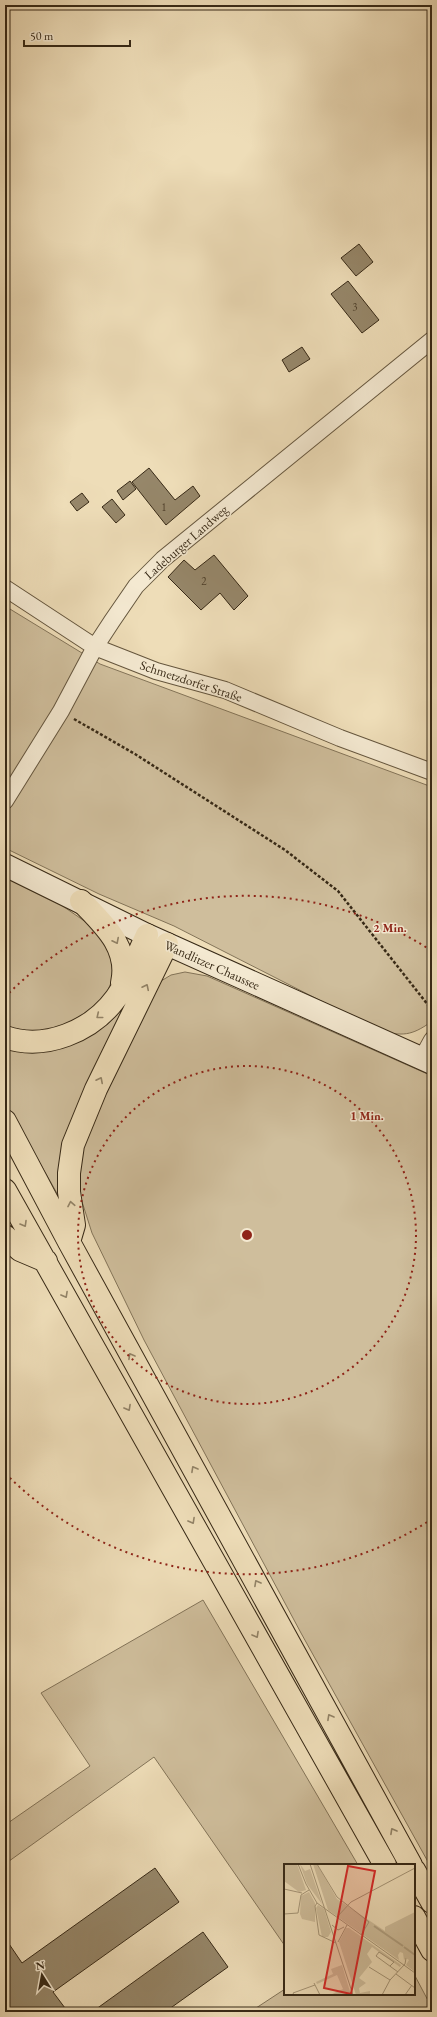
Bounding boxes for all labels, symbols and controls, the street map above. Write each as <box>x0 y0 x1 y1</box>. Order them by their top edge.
scale bar <box>24 22 130 48</box>
text: 50 m <box>30 28 54 44</box>
house number: 3 <box>352 300 358 314</box>
house number: 1 <box>161 500 167 514</box>
street label: Ladeburger Landweg <box>141 501 232 583</box>
house number: 2 <box>201 574 207 588</box>
street label: Schmetzdorfer Straße <box>138 656 244 706</box>
text: 2 Min. <box>373 920 407 936</box>
street label: Wandlitzer Chaussee <box>162 936 262 994</box>
one-way arrow <box>111 937 118 944</box>
one-way arrow <box>141 984 149 991</box>
one-way arrow <box>96 1012 103 1019</box>
one-way arrow <box>96 1077 103 1084</box>
text: 1 Min. <box>350 1108 384 1124</box>
one-way arrow <box>67 1201 76 1207</box>
one-way arrow <box>20 1220 27 1227</box>
centre of rings <box>240 1228 254 1242</box>
one-way arrow <box>60 1291 67 1298</box>
one-way arrow <box>129 1352 136 1360</box>
one-way arrow <box>124 1404 131 1411</box>
one-way arrow <box>191 1466 199 1474</box>
one-way arrow <box>188 1517 195 1524</box>
one-way arrow <box>254 1580 261 1588</box>
one-way arrow <box>251 1631 258 1638</box>
one-way arrow <box>327 1714 335 1721</box>
one-way arrow <box>390 1828 397 1835</box>
inset map <box>284 1864 415 1995</box>
north arrow <box>22 1955 62 1995</box>
text: N <box>34 1957 46 1973</box>

